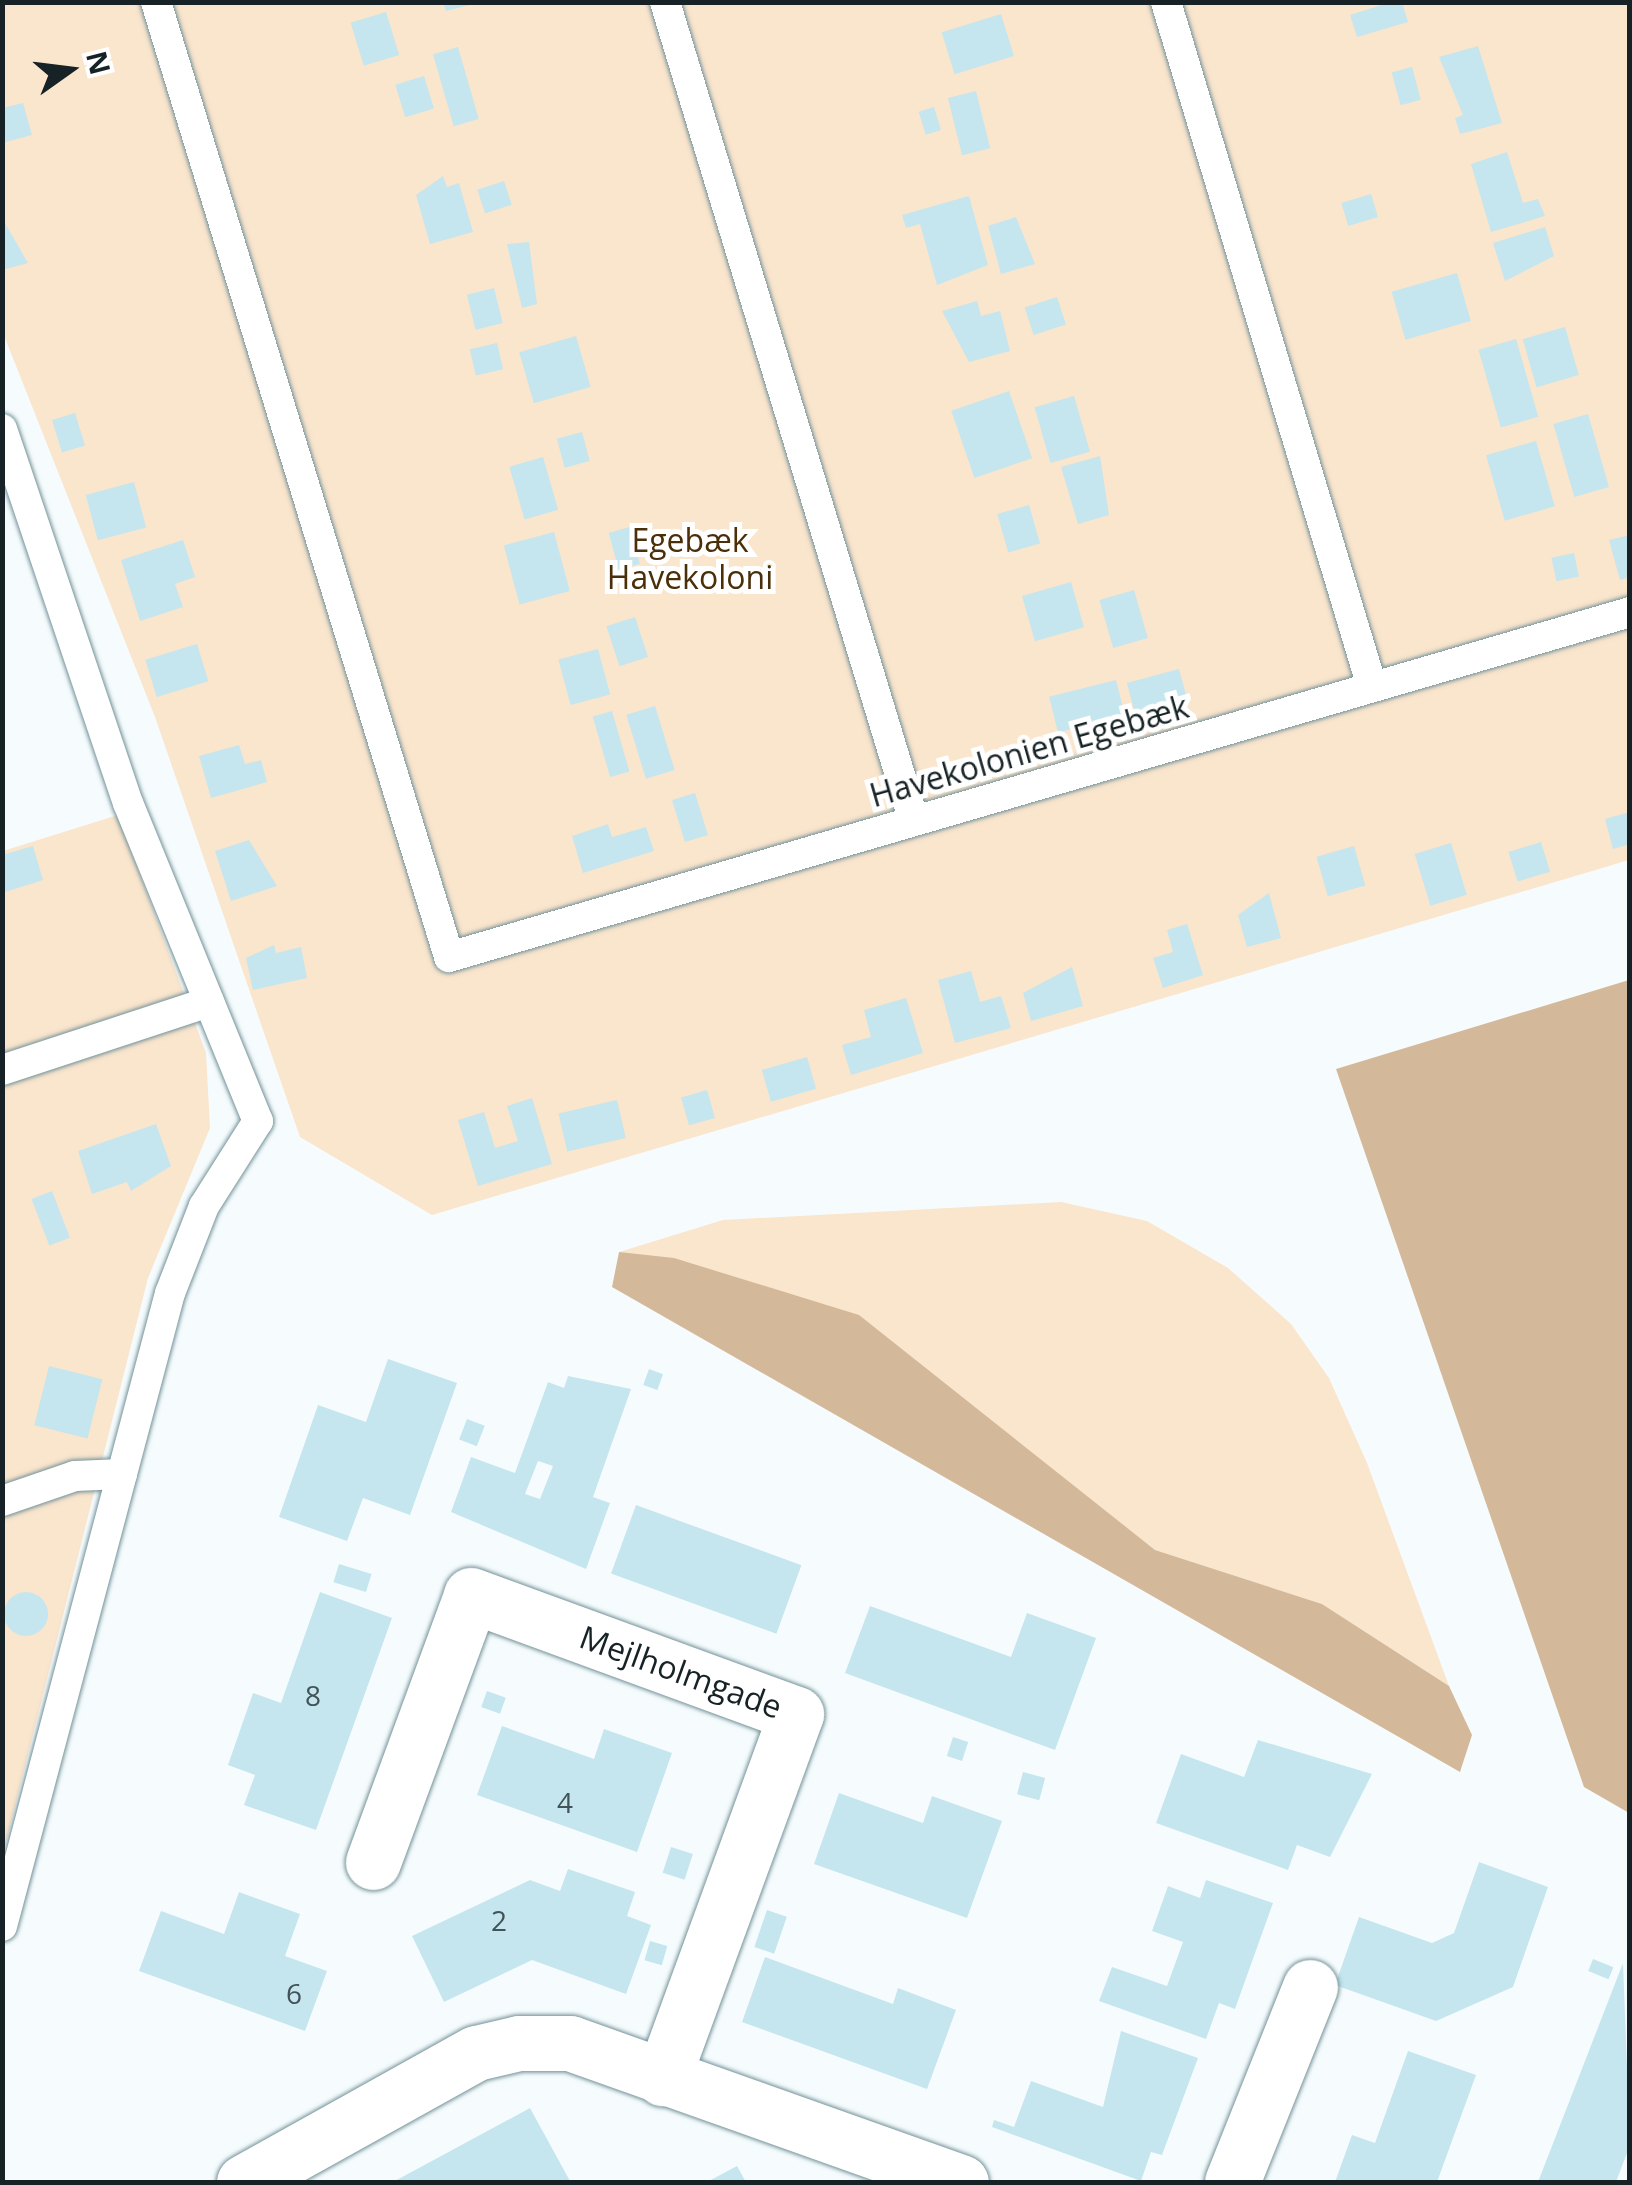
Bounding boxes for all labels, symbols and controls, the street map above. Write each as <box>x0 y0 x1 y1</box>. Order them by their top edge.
north arrow <box>20 20 120 120</box>
text: N <box>78 47 120 78</box>
park label: Egebæk Havekoloni <box>607 522 773 597</box>
street label: Havekolonien Egebæk <box>865 687 1193 815</box>
street label: Mejlholmgade <box>575 1618 787 1726</box>
house number: 8 <box>305 1678 321 1712</box>
house number: 4 <box>557 1785 573 1819</box>
house number: 2 <box>491 1903 507 1937</box>
house number: 6 <box>286 1976 302 2010</box>

